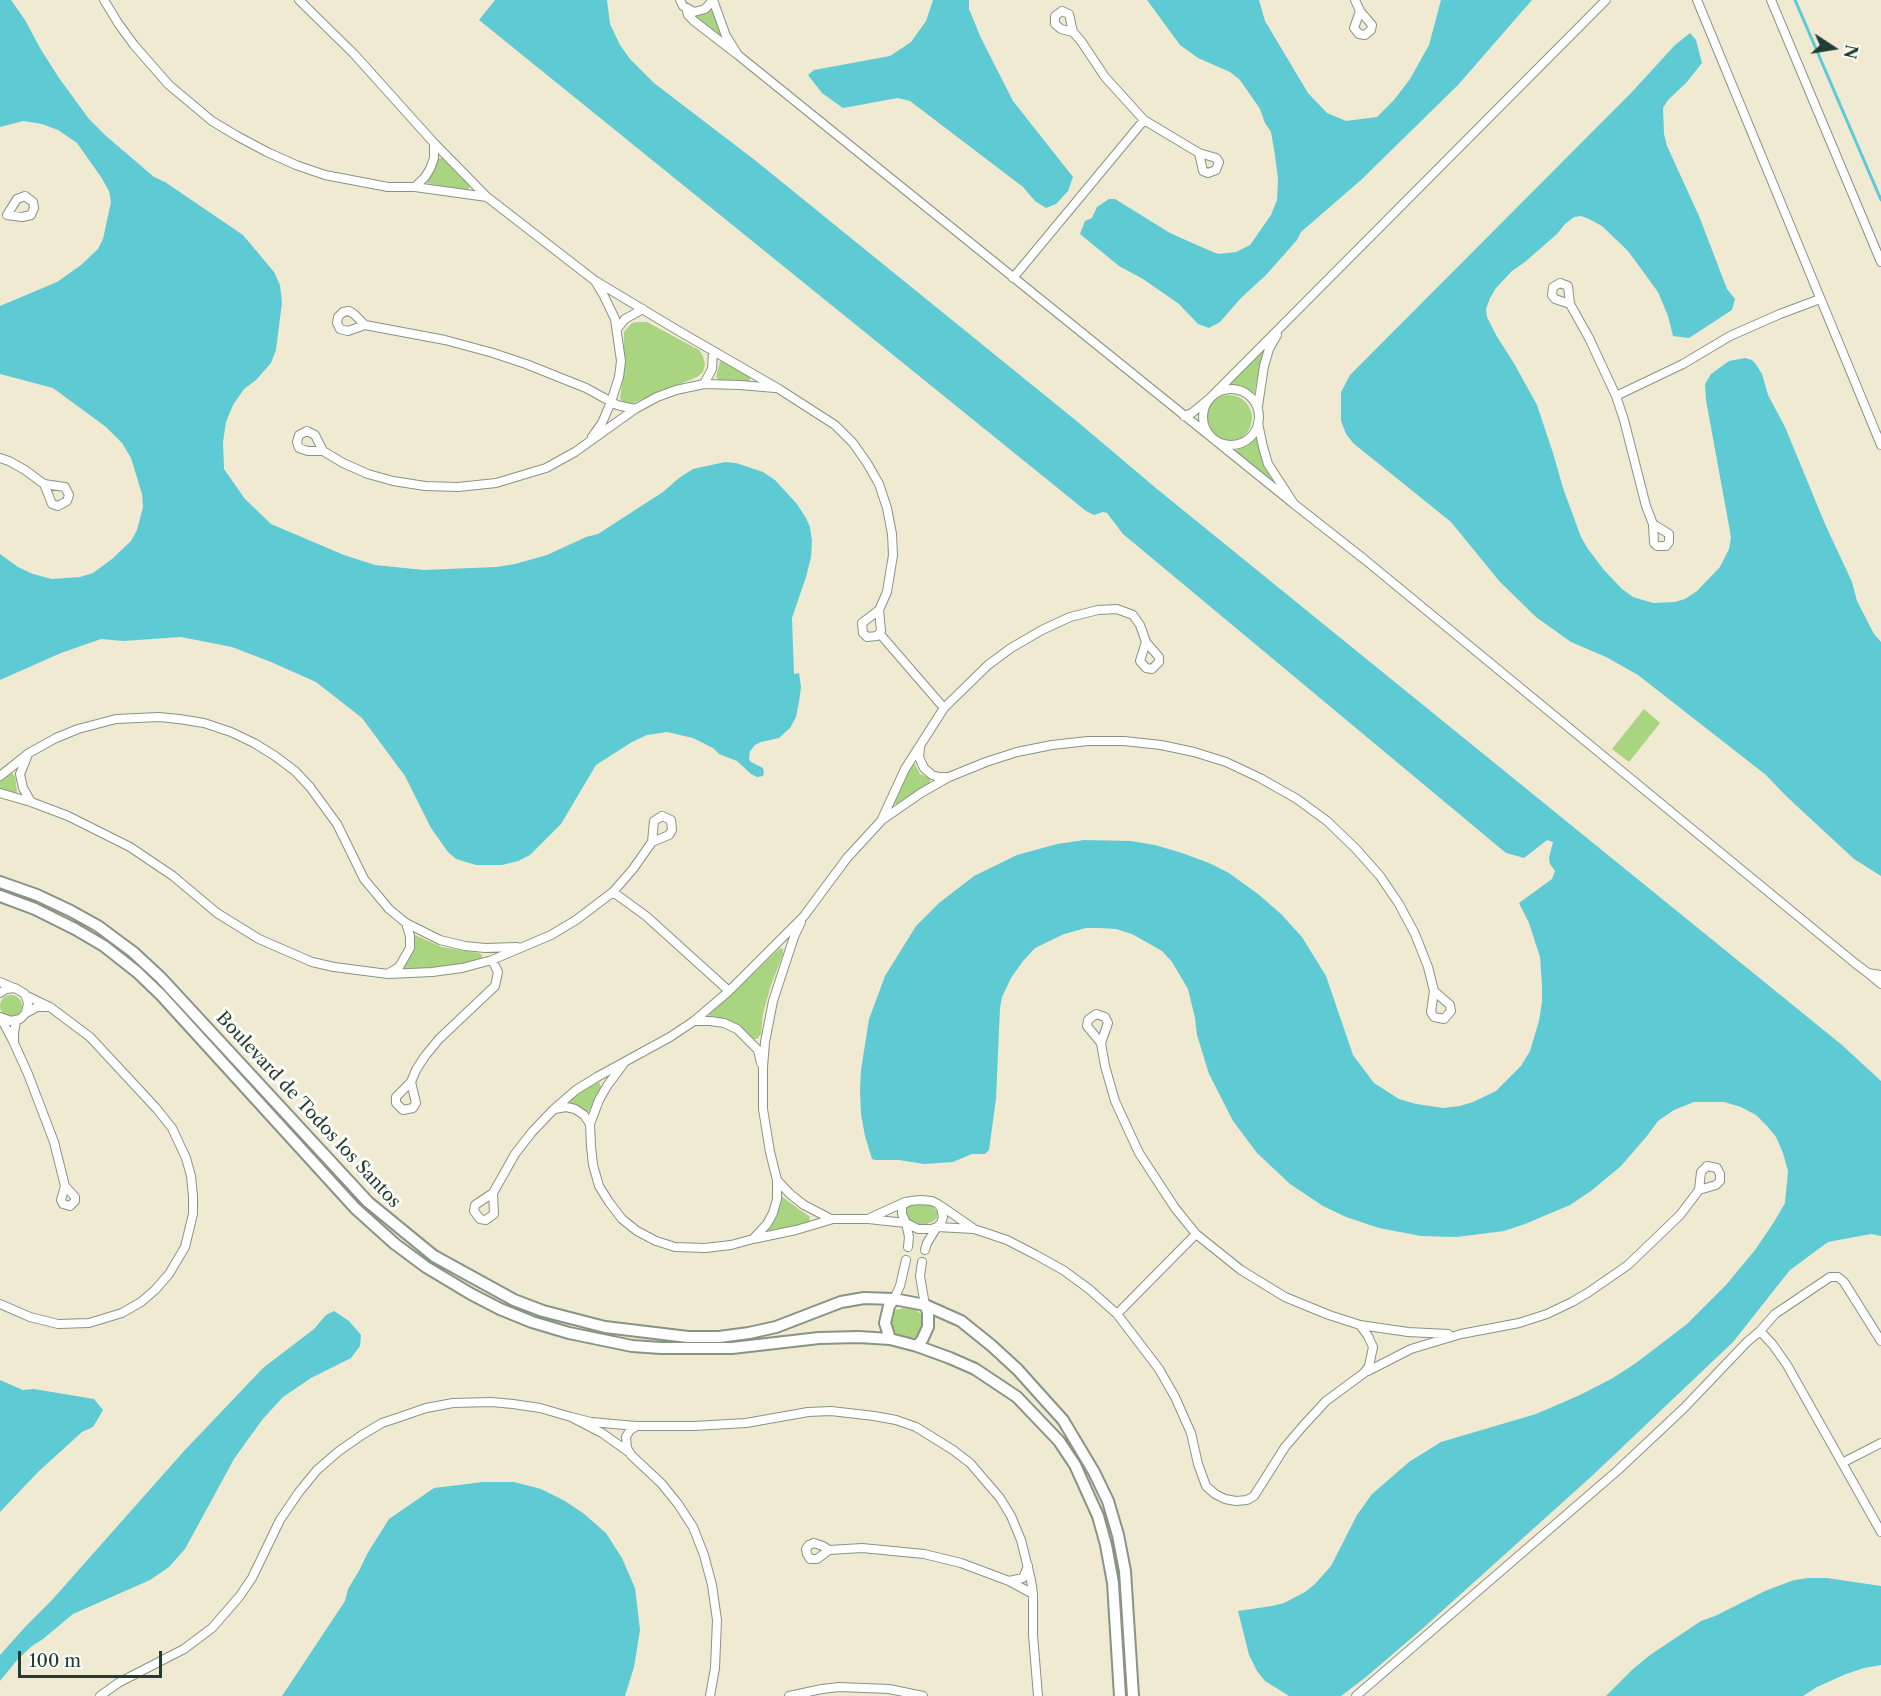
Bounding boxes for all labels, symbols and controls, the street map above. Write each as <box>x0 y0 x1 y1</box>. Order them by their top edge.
north arrow <box>1803 18 1863 78</box>
text: N <box>1839 43 1862 61</box>
street label: Boulevard de Todos los Santos <box>211 1007 405 1213</box>
scale bar <box>21 1639 165 1677</box>
text: 100 m <box>29 1650 81 1672</box>

